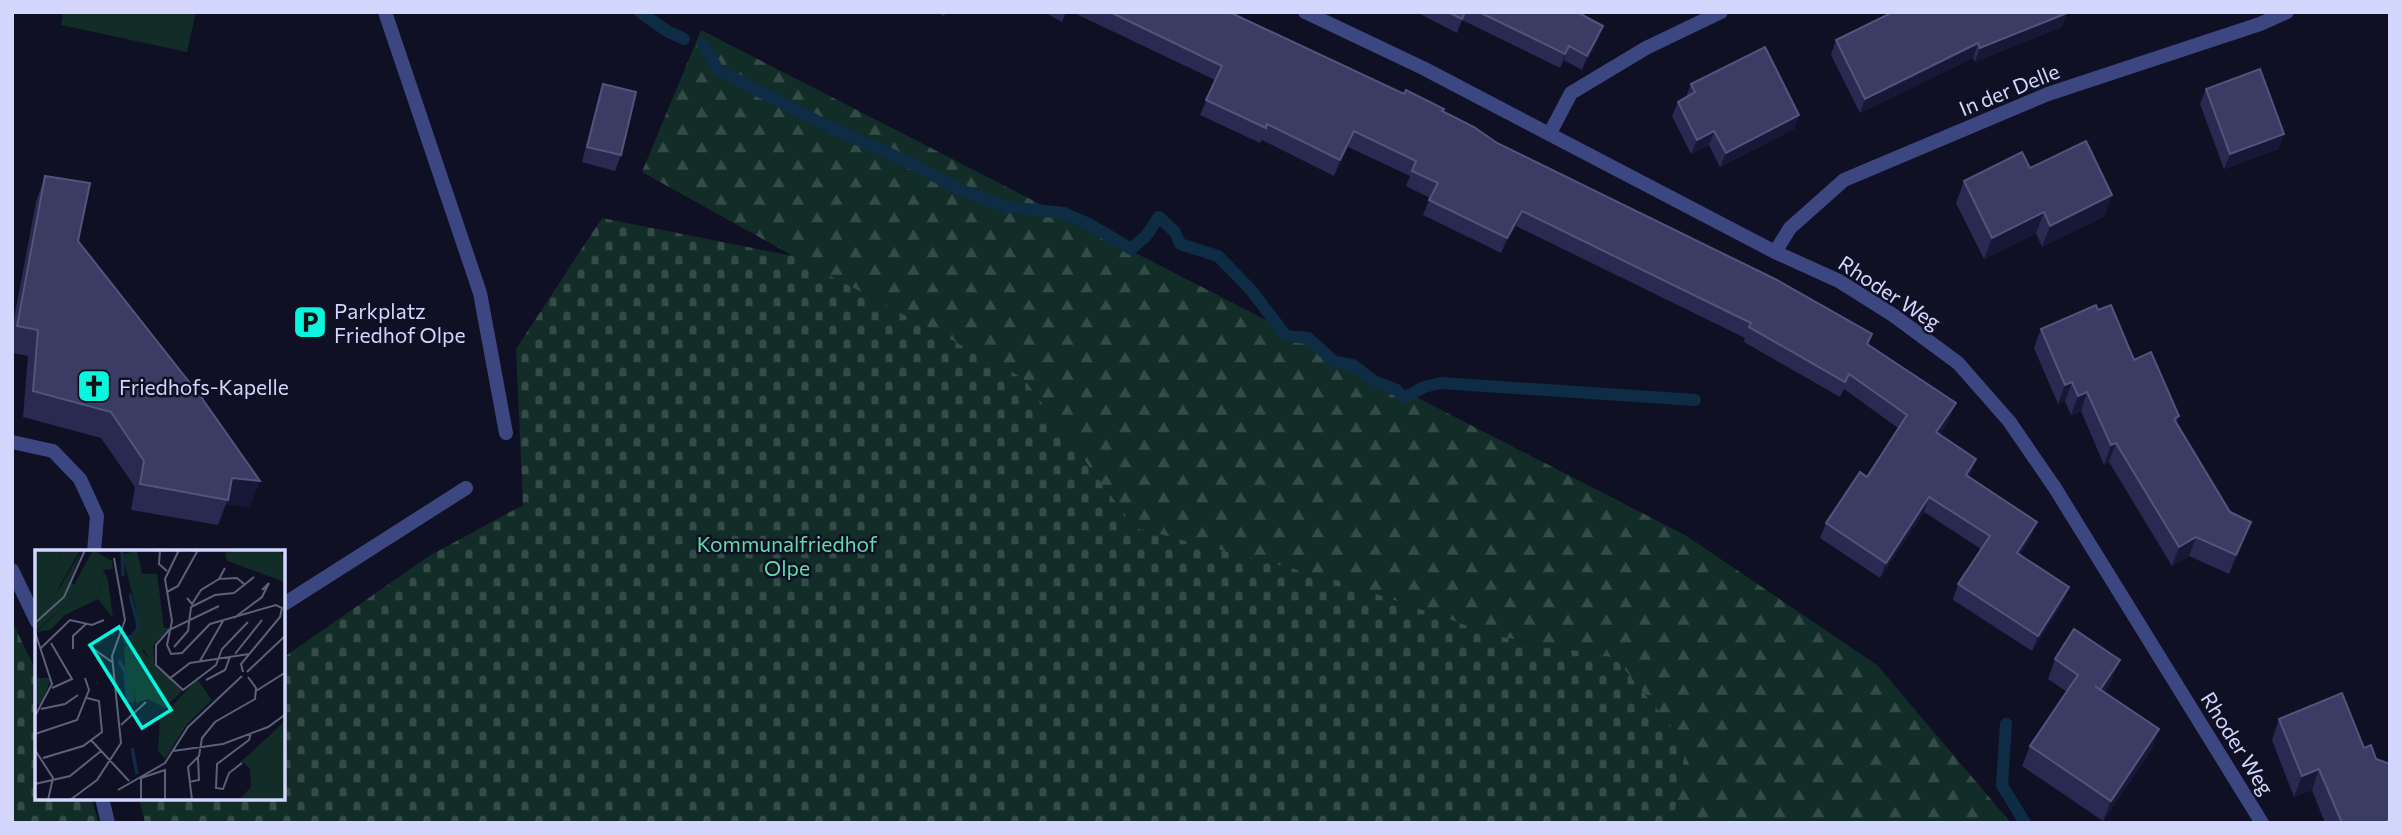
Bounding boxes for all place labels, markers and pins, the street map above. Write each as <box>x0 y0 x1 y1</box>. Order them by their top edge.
place label: Parkplatz Friedhof Olpe <box>334 298 465 347</box>
parking icon: Parkplatz Friedhof Olpe <box>291 303 329 341</box>
church icon: Friedhofs-Kapelle <box>75 367 113 405</box>
place label: Friedhofs-Kapelle <box>119 374 289 399</box>

